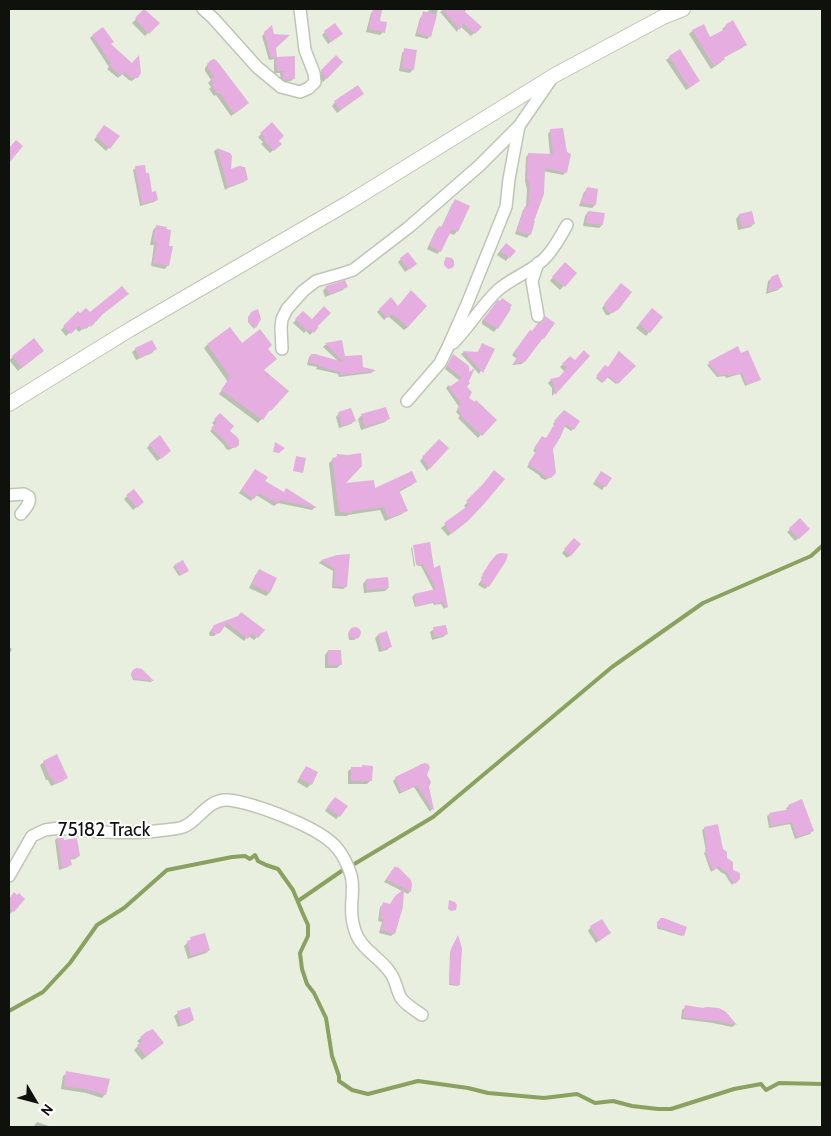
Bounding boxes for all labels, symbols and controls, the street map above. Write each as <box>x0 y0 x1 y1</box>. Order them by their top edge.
street label: 75182 Track <box>58 819 150 841</box>
north arrow <box>10 1076 60 1126</box>
text: N <box>37 1101 57 1119</box>

